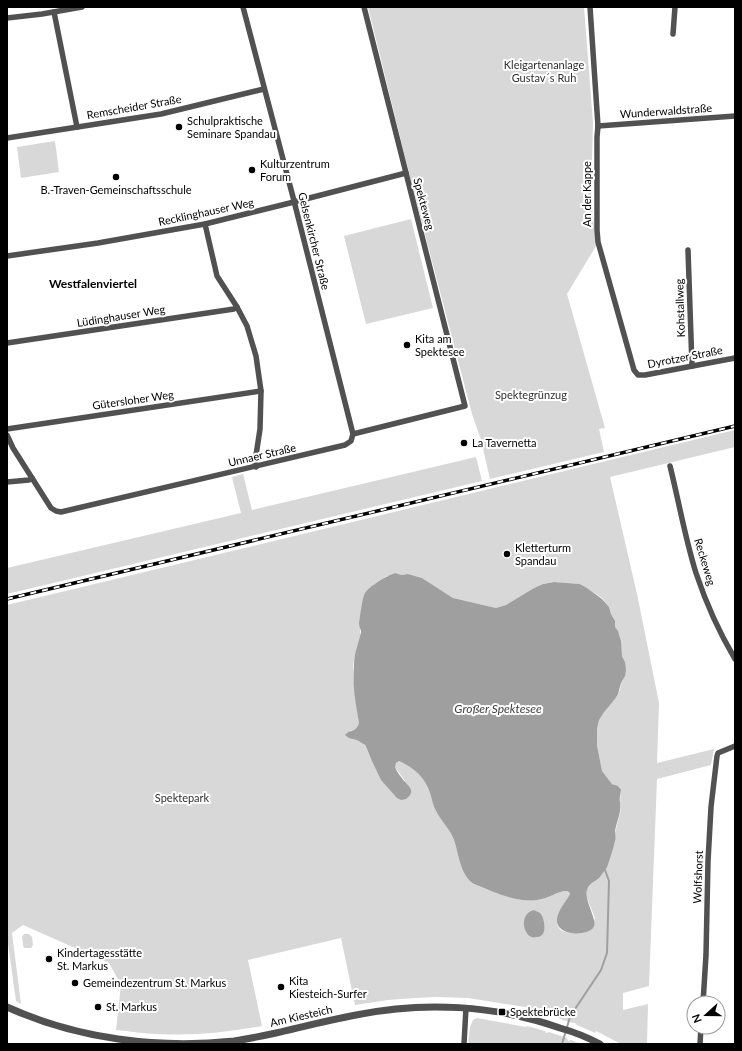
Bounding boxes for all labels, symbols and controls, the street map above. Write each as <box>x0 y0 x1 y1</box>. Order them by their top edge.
park label: Kleigartenanlage Gustav´s Ruh <box>504 58 584 84</box>
street label: Remscheider Straße <box>86 92 182 121</box>
street label: Wunderwaldstraße <box>619 101 713 120</box>
place label: Schulpraktische Seminare Spandau <box>187 114 276 140</box>
marker: Schulpraktische Seminare Spandau <box>174 122 184 132</box>
place label: Kulturzentrum Forum <box>260 157 330 183</box>
street label: An der Kappe <box>580 161 593 227</box>
marker: Kulturzentrum Forum <box>247 165 257 175</box>
marker: B.-Traven-Gemeinschaftsschule <box>111 172 121 182</box>
street label: Spekteweg <box>411 177 438 232</box>
place label: B.-Traven-Gemeinschaftsschule <box>40 183 192 196</box>
street label: Gelsenkircher Straße <box>296 191 333 291</box>
street label: Recklinghauser Weg <box>157 195 255 228</box>
district label: Westfalenviertel <box>49 276 137 291</box>
street label: Kohstallweg <box>672 278 687 338</box>
street label: Lüdinghauser Weg <box>76 302 166 329</box>
place label: Kita am Spektesee <box>415 332 465 358</box>
marker: Kita am Spektesee <box>402 340 412 350</box>
street label: Dyrotzer Straße <box>646 343 724 370</box>
street label: Gütersloher Weg <box>91 387 175 412</box>
park label: Spektegrünzug <box>495 388 567 401</box>
place label: La Tavernetta <box>472 436 536 449</box>
marker: La Tavernetta <box>459 438 469 448</box>
street label: Unnaer Straße <box>227 440 297 469</box>
street label: Reckeweg <box>692 537 719 587</box>
place label: Kletterturm Spandau <box>515 541 571 567</box>
marker: Kletterturm Spandau <box>502 549 512 559</box>
water label: Großer Spektesee <box>454 701 542 716</box>
park label: Spektepark <box>155 791 210 804</box>
street label: Wolfshorst <box>690 850 705 904</box>
place label: Kindertagesstätte St. Markus <box>57 946 142 972</box>
marker: Kindertagesstätte St. Markus <box>44 954 54 964</box>
place label: Kita Kiesteich-Surfer <box>289 974 367 1000</box>
place label: Gemeindezentrum St. Markus <box>83 976 226 989</box>
marker: Gemeindezentrum St. Markus <box>70 978 80 988</box>
marker: Kita Kiesteich-Surfer <box>276 982 286 992</box>
north arrow <box>686 995 726 1035</box>
place label: St. Markus <box>106 1000 157 1013</box>
marker: St. Markus <box>93 1002 103 1012</box>
street label: Am Kiesteich <box>268 1002 333 1029</box>
place label: Spektebrücke <box>510 1005 576 1018</box>
marker: Spektebrücke <box>497 1007 507 1017</box>
text: N <box>689 1012 704 1025</box>

